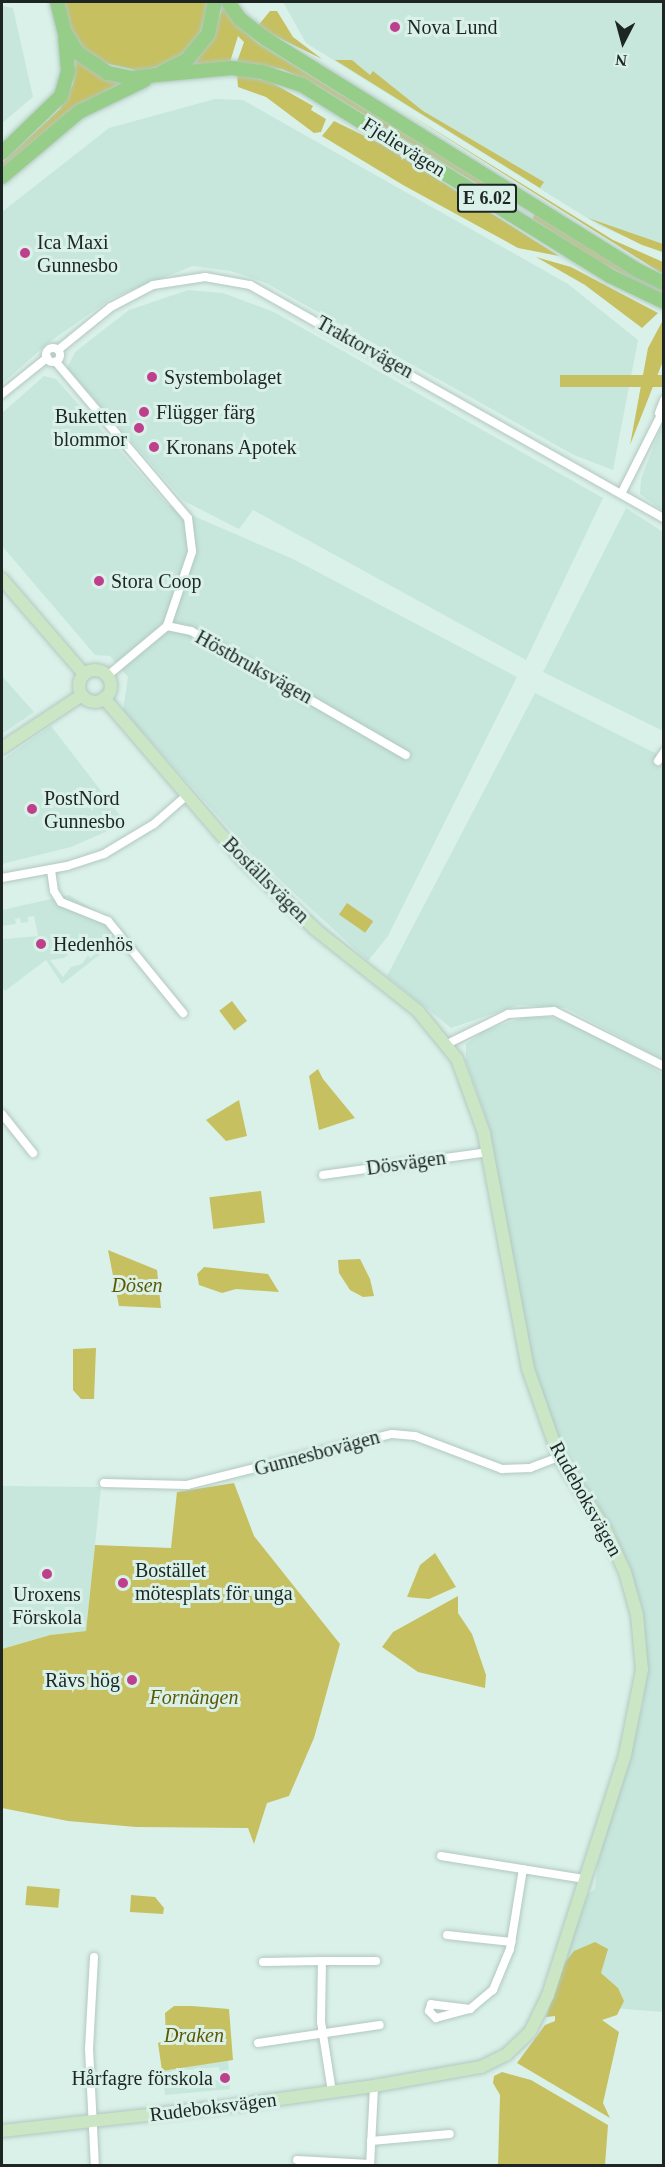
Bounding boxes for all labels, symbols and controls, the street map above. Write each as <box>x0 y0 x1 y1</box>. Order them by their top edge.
north arrow <box>593 12 653 72</box>
place label: Nova Lund <box>407 15 498 39</box>
marker: Nova Lund <box>388 20 402 34</box>
text: N <box>614 51 628 69</box>
street label: Fjelievägen <box>358 112 450 182</box>
road number: E 6.02 <box>456 183 518 213</box>
place label: Ica Maxi Gunnesbo <box>37 230 118 277</box>
marker: Ica Maxi Gunnesbo <box>18 246 32 260</box>
street label: Traktorvägen <box>312 311 418 383</box>
place label: Systembolaget <box>164 365 282 389</box>
marker: Systembolaget <box>145 370 159 384</box>
place label: Flügger färg <box>156 400 255 424</box>
place label: Buketten blommor <box>54 404 127 451</box>
marker: Flügger färg <box>137 405 151 419</box>
marker: Buketten blommor <box>132 421 146 435</box>
place label: Kronans Apotek <box>166 435 298 459</box>
marker: Kronans Apotek <box>147 440 161 454</box>
place label: Stora Coop <box>111 569 202 593</box>
marker: Stora Coop <box>92 574 106 588</box>
street label: Höstbruksvägen <box>191 625 317 709</box>
place label: PostNord Gunnesbo <box>44 786 125 833</box>
marker: PostNord Gunnesbo <box>25 802 39 816</box>
street label: Boställsvägen <box>218 832 314 928</box>
place label: Hedenhös <box>53 932 133 956</box>
marker: Hedenhös <box>34 937 48 951</box>
street label: Dösvägen <box>365 1146 447 1180</box>
park label: Dösen <box>111 1273 163 1297</box>
street label: Gunnesbovägen <box>252 1425 382 1481</box>
street label: Rudeboksvägen <box>545 1437 627 1561</box>
place label: Bostället mötesplats för unga <box>135 1559 293 1606</box>
marker: Uroxens Förskola <box>40 1567 54 1581</box>
marker: Bostället mötesplats för unga <box>116 1576 130 1590</box>
place label: Uroxens Förskola <box>12 1583 82 1630</box>
place label: Rävs hög <box>45 1668 120 1692</box>
marker: Rävs hög <box>125 1673 139 1687</box>
park label: Fornängen <box>150 1685 238 1709</box>
park label: Draken <box>164 2023 224 2047</box>
place label: Hårfagre förskola <box>71 2066 213 2090</box>
marker: Hårfagre förskola <box>218 2071 232 2085</box>
street label: Rudeboksvägen <box>148 2087 278 2127</box>

